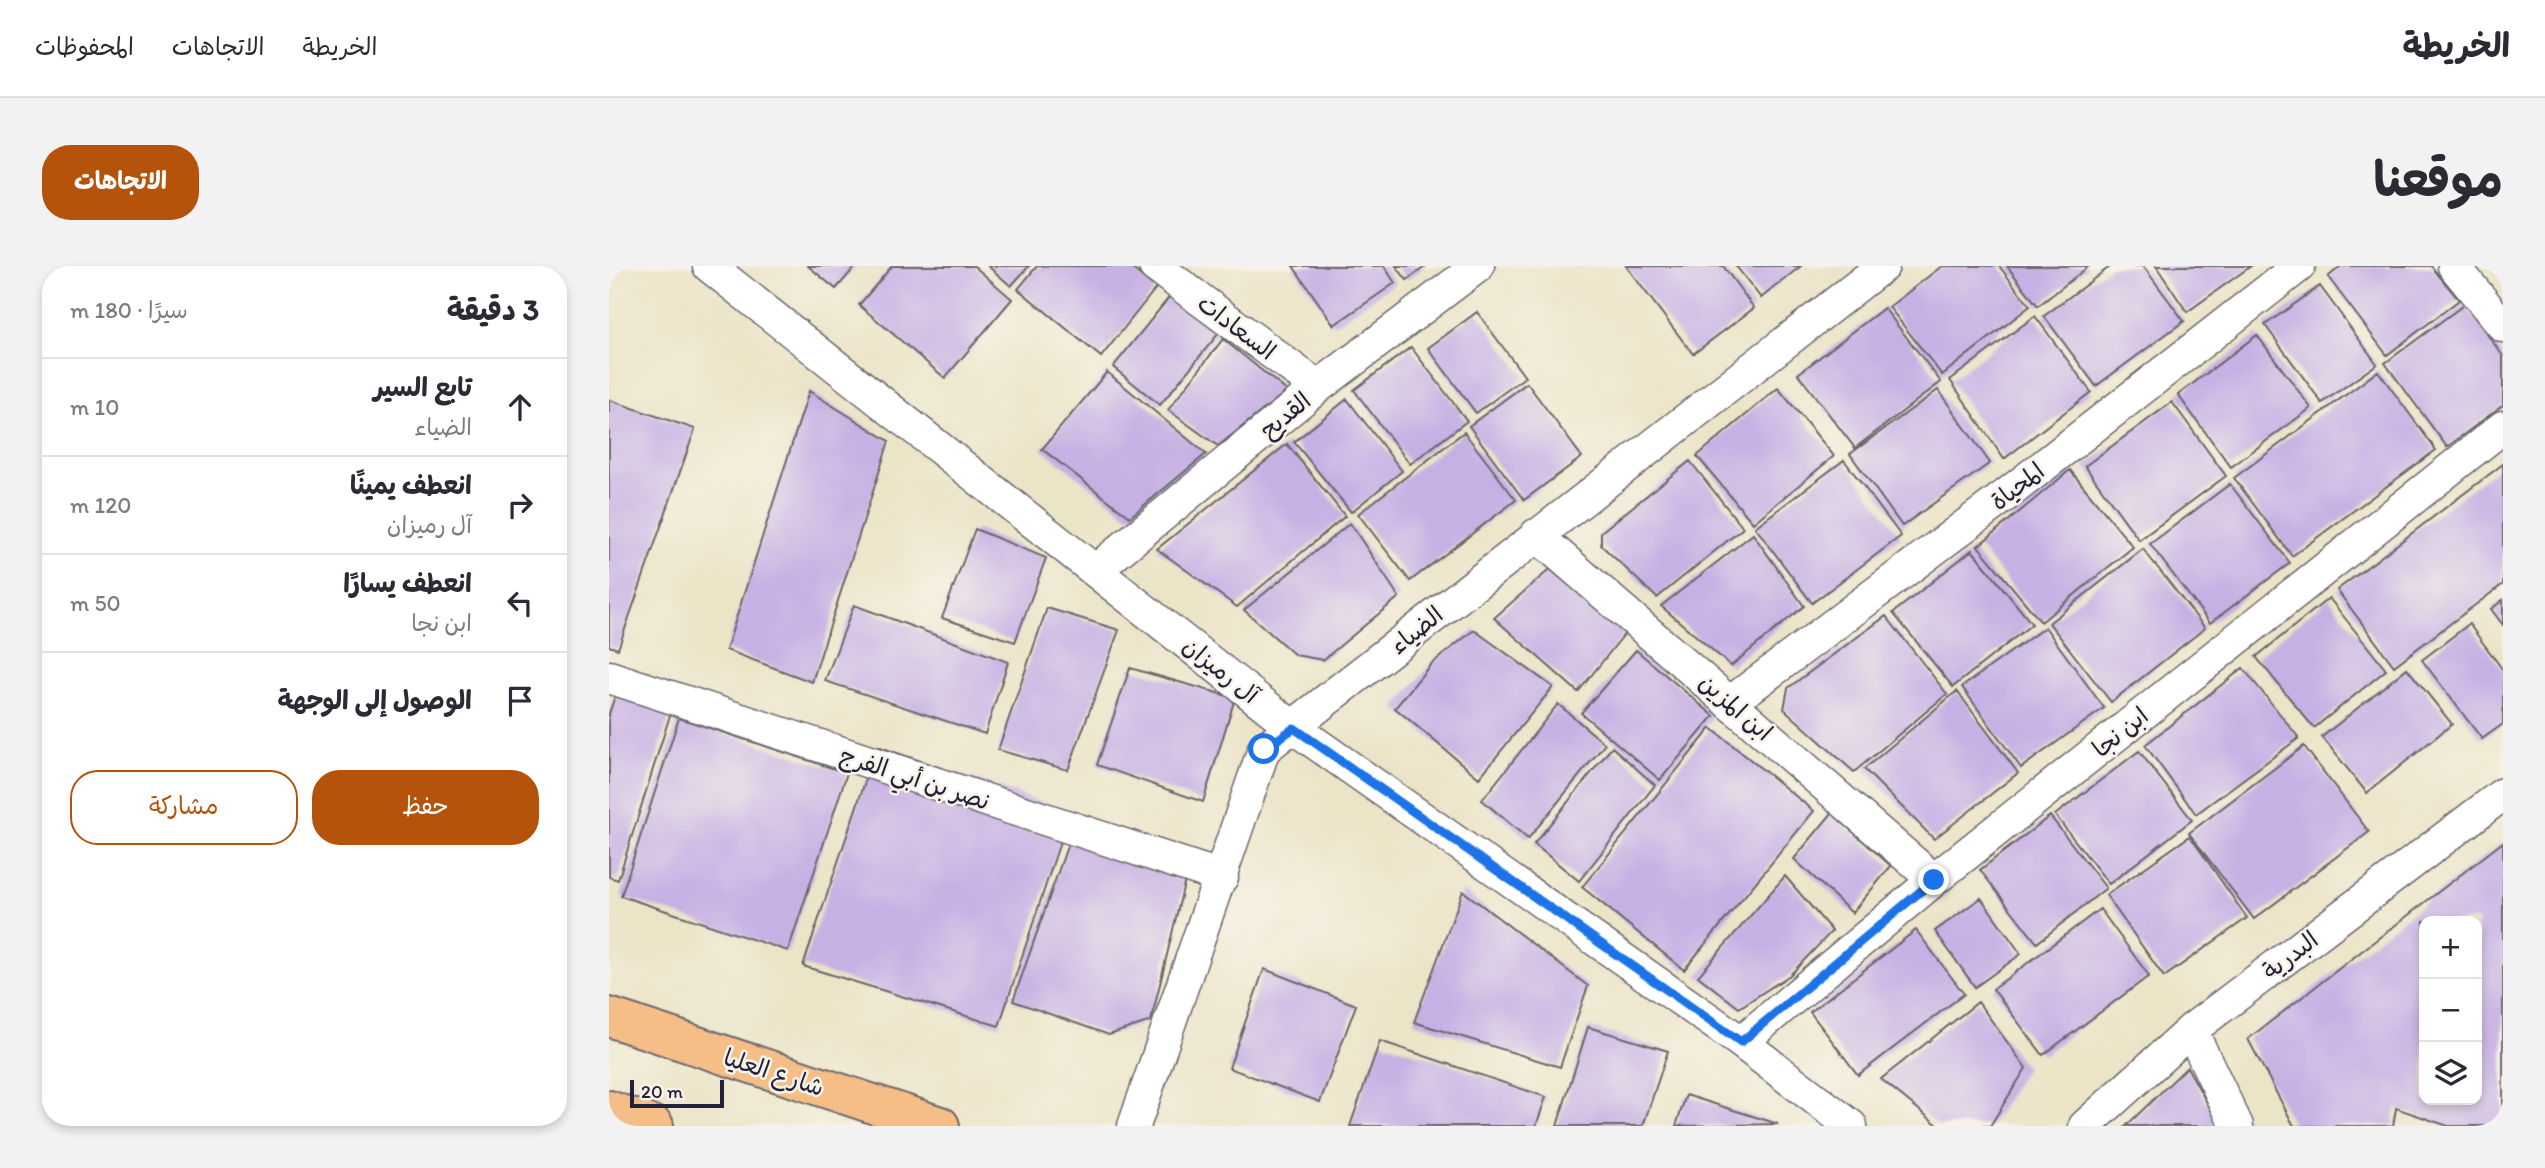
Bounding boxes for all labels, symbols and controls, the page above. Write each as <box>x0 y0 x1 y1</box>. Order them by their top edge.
text: الخريطة <box>2403 26 2510 65</box>
text: المحفوظات <box>35 32 134 61</box>
text: الاتجاهات <box>172 32 265 61</box>
text: الخريطة <box>303 32 377 61</box>
button: الاتجاهات <box>42 145 199 220</box>
text: موقعنا <box>2373 149 2503 208</box>
street label: السعادات <box>1192 288 1282 366</box>
text: 3 دقيقة <box>447 291 539 328</box>
text: سيرًا · 180 m <box>70 296 188 324</box>
text: تابع السير <box>374 371 472 403</box>
street label: القديح <box>1254 386 1318 446</box>
icon: ahead <box>501 388 539 426</box>
text: 10 m <box>70 393 119 421</box>
text: الضياء <box>414 413 472 441</box>
street label: المحياة <box>1984 456 2050 516</box>
text: انعطف يمينًا <box>350 469 472 501</box>
icon: right <box>501 486 539 524</box>
text: 120 m <box>70 491 131 519</box>
text: آل رميزان <box>387 511 472 539</box>
text: انعطف يسارًا <box>343 567 472 599</box>
icon: left <box>501 584 539 622</box>
text: 50 m <box>70 589 121 617</box>
street label: الضياء <box>1383 600 1449 660</box>
text: ابن نجا <box>411 609 472 637</box>
street label: آل رميزان <box>1177 631 1266 710</box>
street label: ابن المزين <box>1693 667 1779 747</box>
icon: arrive <box>501 682 539 720</box>
text: الوصول إلى الوجهة <box>278 684 472 716</box>
street label: ابن نجا <box>2086 701 2154 763</box>
route start <box>1248 733 1279 764</box>
street label: نصر بن أبي الفرج <box>834 740 994 823</box>
button: مشاركة <box>70 770 298 845</box>
button: حفظ <box>312 770 539 845</box>
route end <box>1918 864 1949 895</box>
map controls <box>2419 916 2482 1105</box>
button: + <box>2419 916 2482 979</box>
street label: البدرية <box>2256 925 2324 985</box>
button: − <box>2419 979 2482 1042</box>
street label: شارع العليا <box>719 1042 828 1105</box>
button: layers <box>2419 1042 2482 1105</box>
scale bar <box>630 1077 725 1109</box>
text: 20 m <box>641 1080 683 1103</box>

